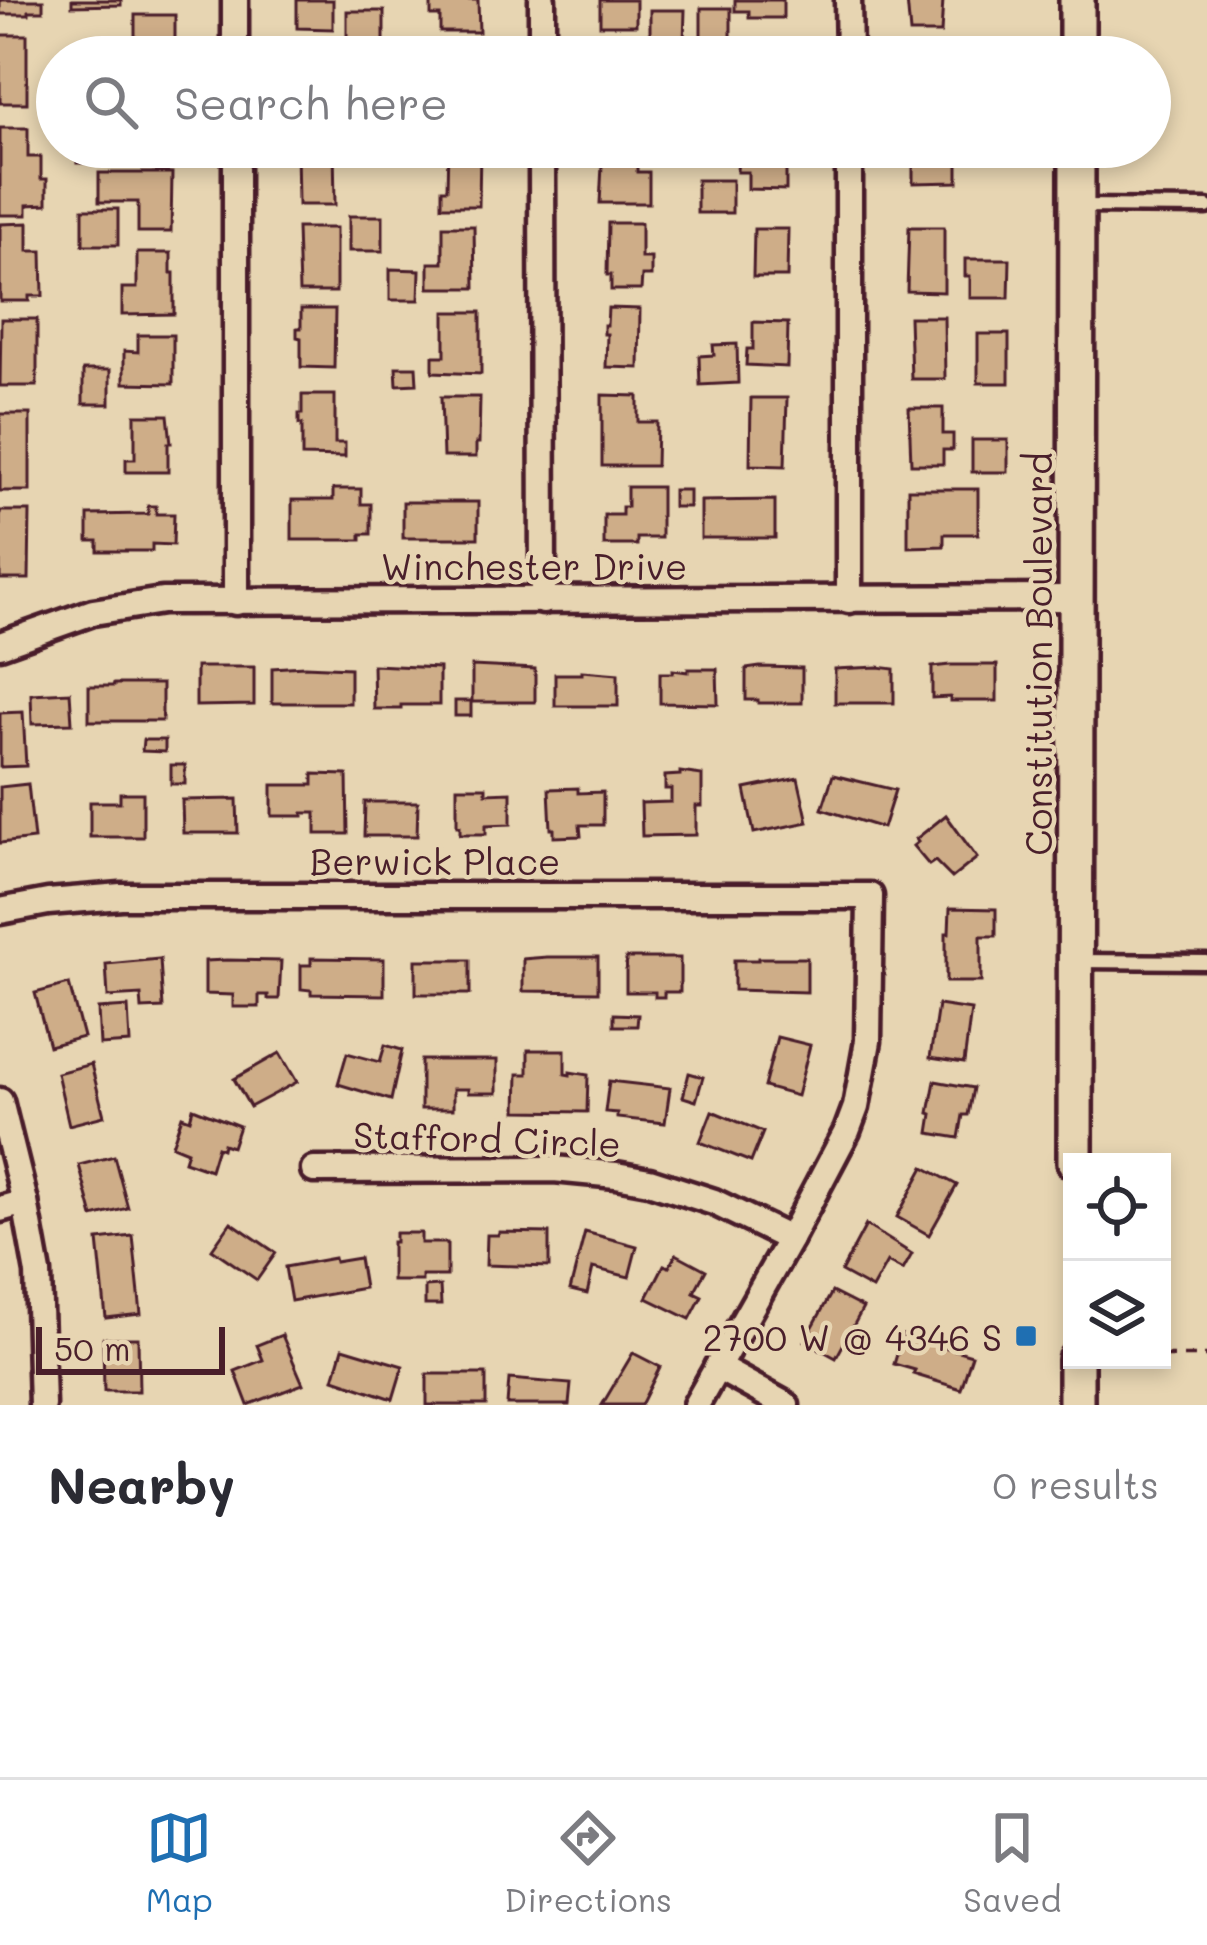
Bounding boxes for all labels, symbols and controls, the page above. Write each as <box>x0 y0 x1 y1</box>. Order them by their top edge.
search box <box>36 36 1171 168</box>
icon: search <box>78 69 144 135</box>
text: Search here <box>174 73 448 131</box>
street label: Constitution Boulevard <box>1014 452 1061 856</box>
street label: Winchester Drive <box>381 542 687 589</box>
street label: Berwick Place <box>310 837 560 884</box>
street label: Stafford Circle <box>352 1110 622 1166</box>
map controls <box>1063 1153 1171 1369</box>
button: locate <box>1063 1153 1171 1261</box>
button: layers <box>1063 1261 1171 1369</box>
place label: 2700 W @ 4346 S <box>703 1313 1002 1360</box>
scale bar <box>36 1321 225 1374</box>
marker: 2700 W @ 4346 S <box>1013 1323 1039 1349</box>
text: 50 m <box>54 1326 130 1369</box>
text: Nearby <box>48 1450 235 1517</box>
text: 0 results <box>993 1458 1159 1509</box>
tab: Map <box>146 1805 213 1920</box>
tab: Directions <box>504 1805 672 1920</box>
tab: Saved <box>963 1805 1061 1920</box>

